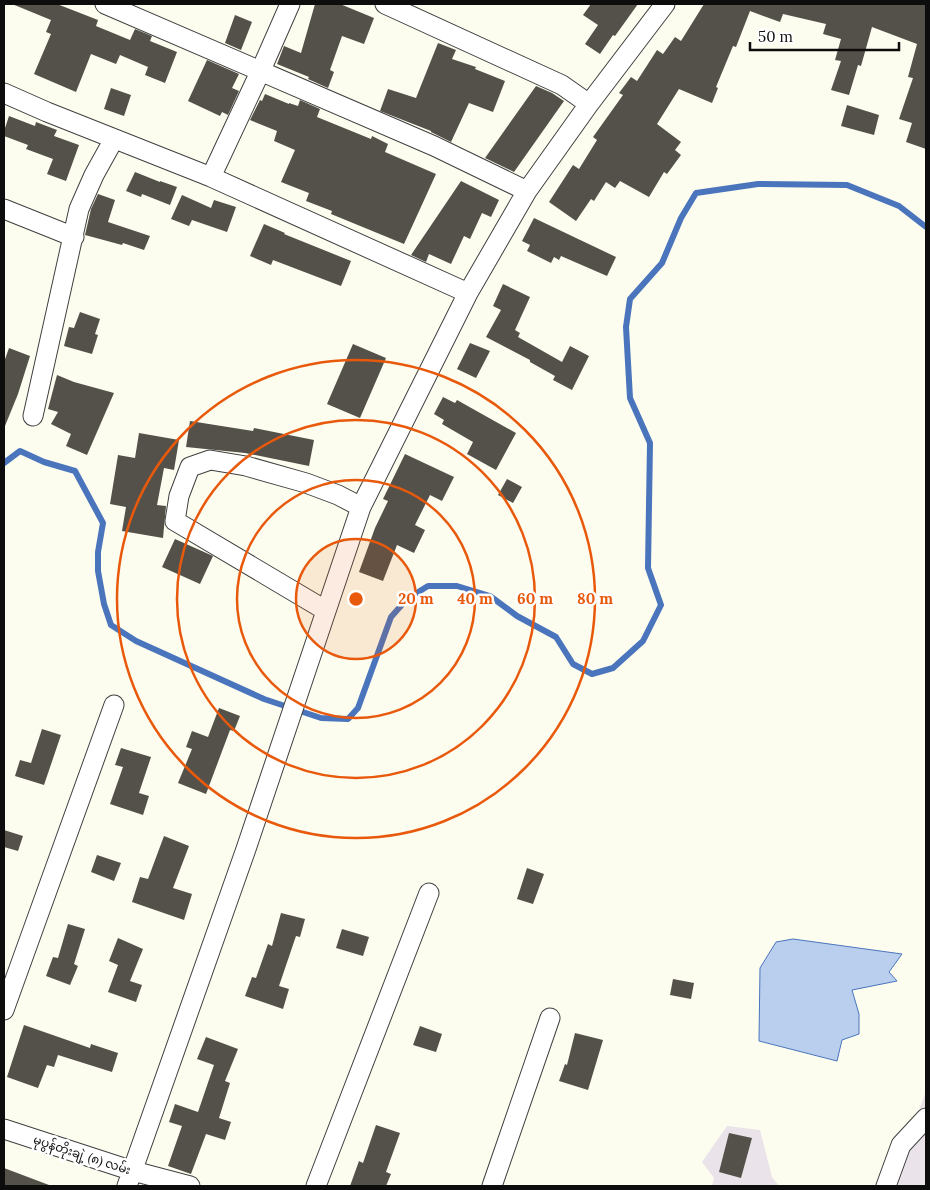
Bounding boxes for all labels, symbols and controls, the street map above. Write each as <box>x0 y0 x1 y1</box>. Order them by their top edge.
scale bar <box>750 20 899 52</box>
text: 50 m <box>758 27 793 46</box>
text: 20 m <box>398 589 434 608</box>
text: 40 m <box>457 589 493 608</box>
text: 60 m <box>517 589 553 608</box>
text: 80 m <box>577 589 613 608</box>
centre of rings <box>347 590 365 608</box>
street label: မုပွန်တိုးချဲ့ (၈) လမ်း <box>31 1131 133 1180</box>

